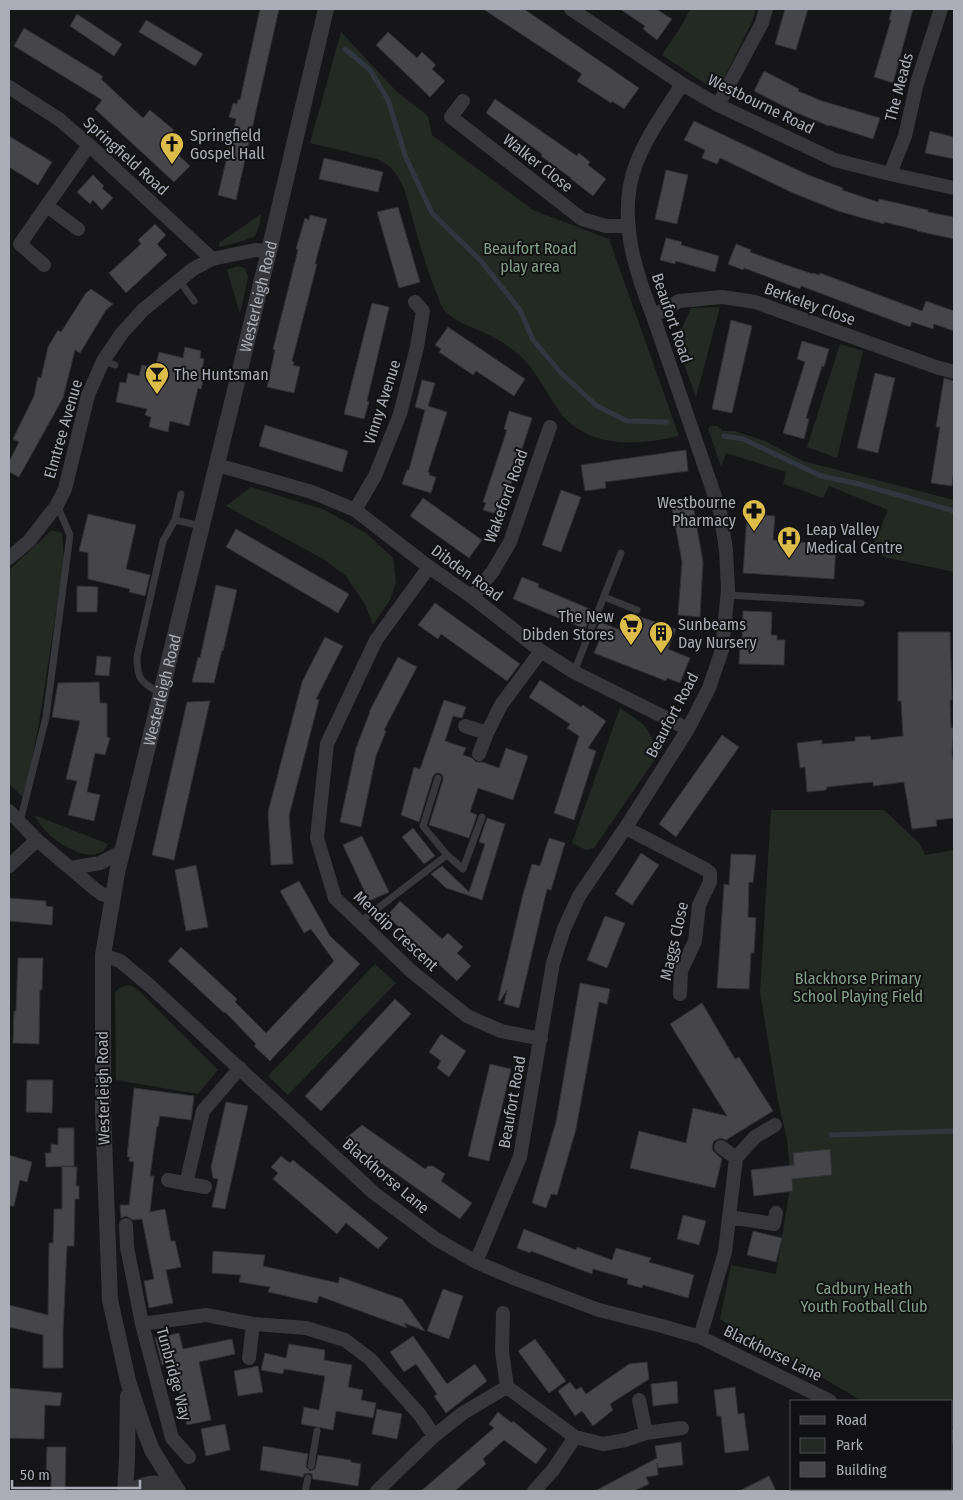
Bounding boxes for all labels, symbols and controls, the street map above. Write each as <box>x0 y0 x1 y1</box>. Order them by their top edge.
street label: The Meads <box>881 51 917 123</box>
street label: Westbourne Road <box>705 70 817 138</box>
street label: Springfield Road <box>80 113 172 199</box>
place label: Springfield Gospel Hall <box>190 126 265 163</box>
street label: Walker Close <box>499 130 577 196</box>
church icon: Springfield Gospel Hall <box>159 131 185 165</box>
street label: Westerleigh Road <box>235 239 281 354</box>
park label: Beaufort Road play area <box>483 239 577 276</box>
street label: Beaufort Road <box>648 271 696 365</box>
street label: Berkeley Close <box>762 279 858 329</box>
street label: Vinny Avenue <box>359 357 405 447</box>
bar icon: The Huntsman <box>144 361 170 395</box>
place label: The Huntsman <box>174 365 269 384</box>
street label: Elmtree Avenue <box>40 377 86 481</box>
street label: Wakeford Road <box>480 447 532 545</box>
place label: Westbourne Pharmacy <box>657 493 737 530</box>
pharmacy icon: Westbourne Pharmacy <box>741 498 767 532</box>
place label: Leap Valley Medical Centre <box>806 520 903 557</box>
hospital icon: Leap Valley Medical Centre <box>776 525 802 559</box>
street label: Dibden Road <box>428 541 506 605</box>
place label: The New Dibden Stores <box>522 607 615 644</box>
supermarket icon: The New Dibden Stores <box>618 612 644 646</box>
place label: Sunbeams Day Nursery <box>678 615 757 652</box>
building icon: Sunbeams Day Nursery <box>648 620 674 654</box>
street label: Westerleigh Road <box>139 632 185 748</box>
street label: Beaufort Road <box>642 669 702 761</box>
street label: Mendip Crescent <box>350 887 443 975</box>
street label: Maggs Close <box>656 900 692 982</box>
park label: Blackhorse Primary School Playing Field <box>793 969 923 1006</box>
street label: Westerleigh Road <box>93 1031 113 1145</box>
street label: Beaufort Road <box>495 1054 529 1150</box>
street label: Blackhorse Lane <box>339 1134 433 1218</box>
park label: Cadbury Heath Youth Football Club <box>800 1279 928 1316</box>
street label: Blackhorse Lane <box>721 1321 825 1385</box>
street label: Tunbridge Way <box>152 1325 196 1423</box>
legend <box>790 1400 953 1490</box>
text: Road <box>836 1411 867 1429</box>
text: Park <box>836 1436 863 1454</box>
scale bar <box>12 1458 140 1490</box>
text: Building <box>836 1461 887 1479</box>
text: 50 m <box>20 1466 50 1484</box>

